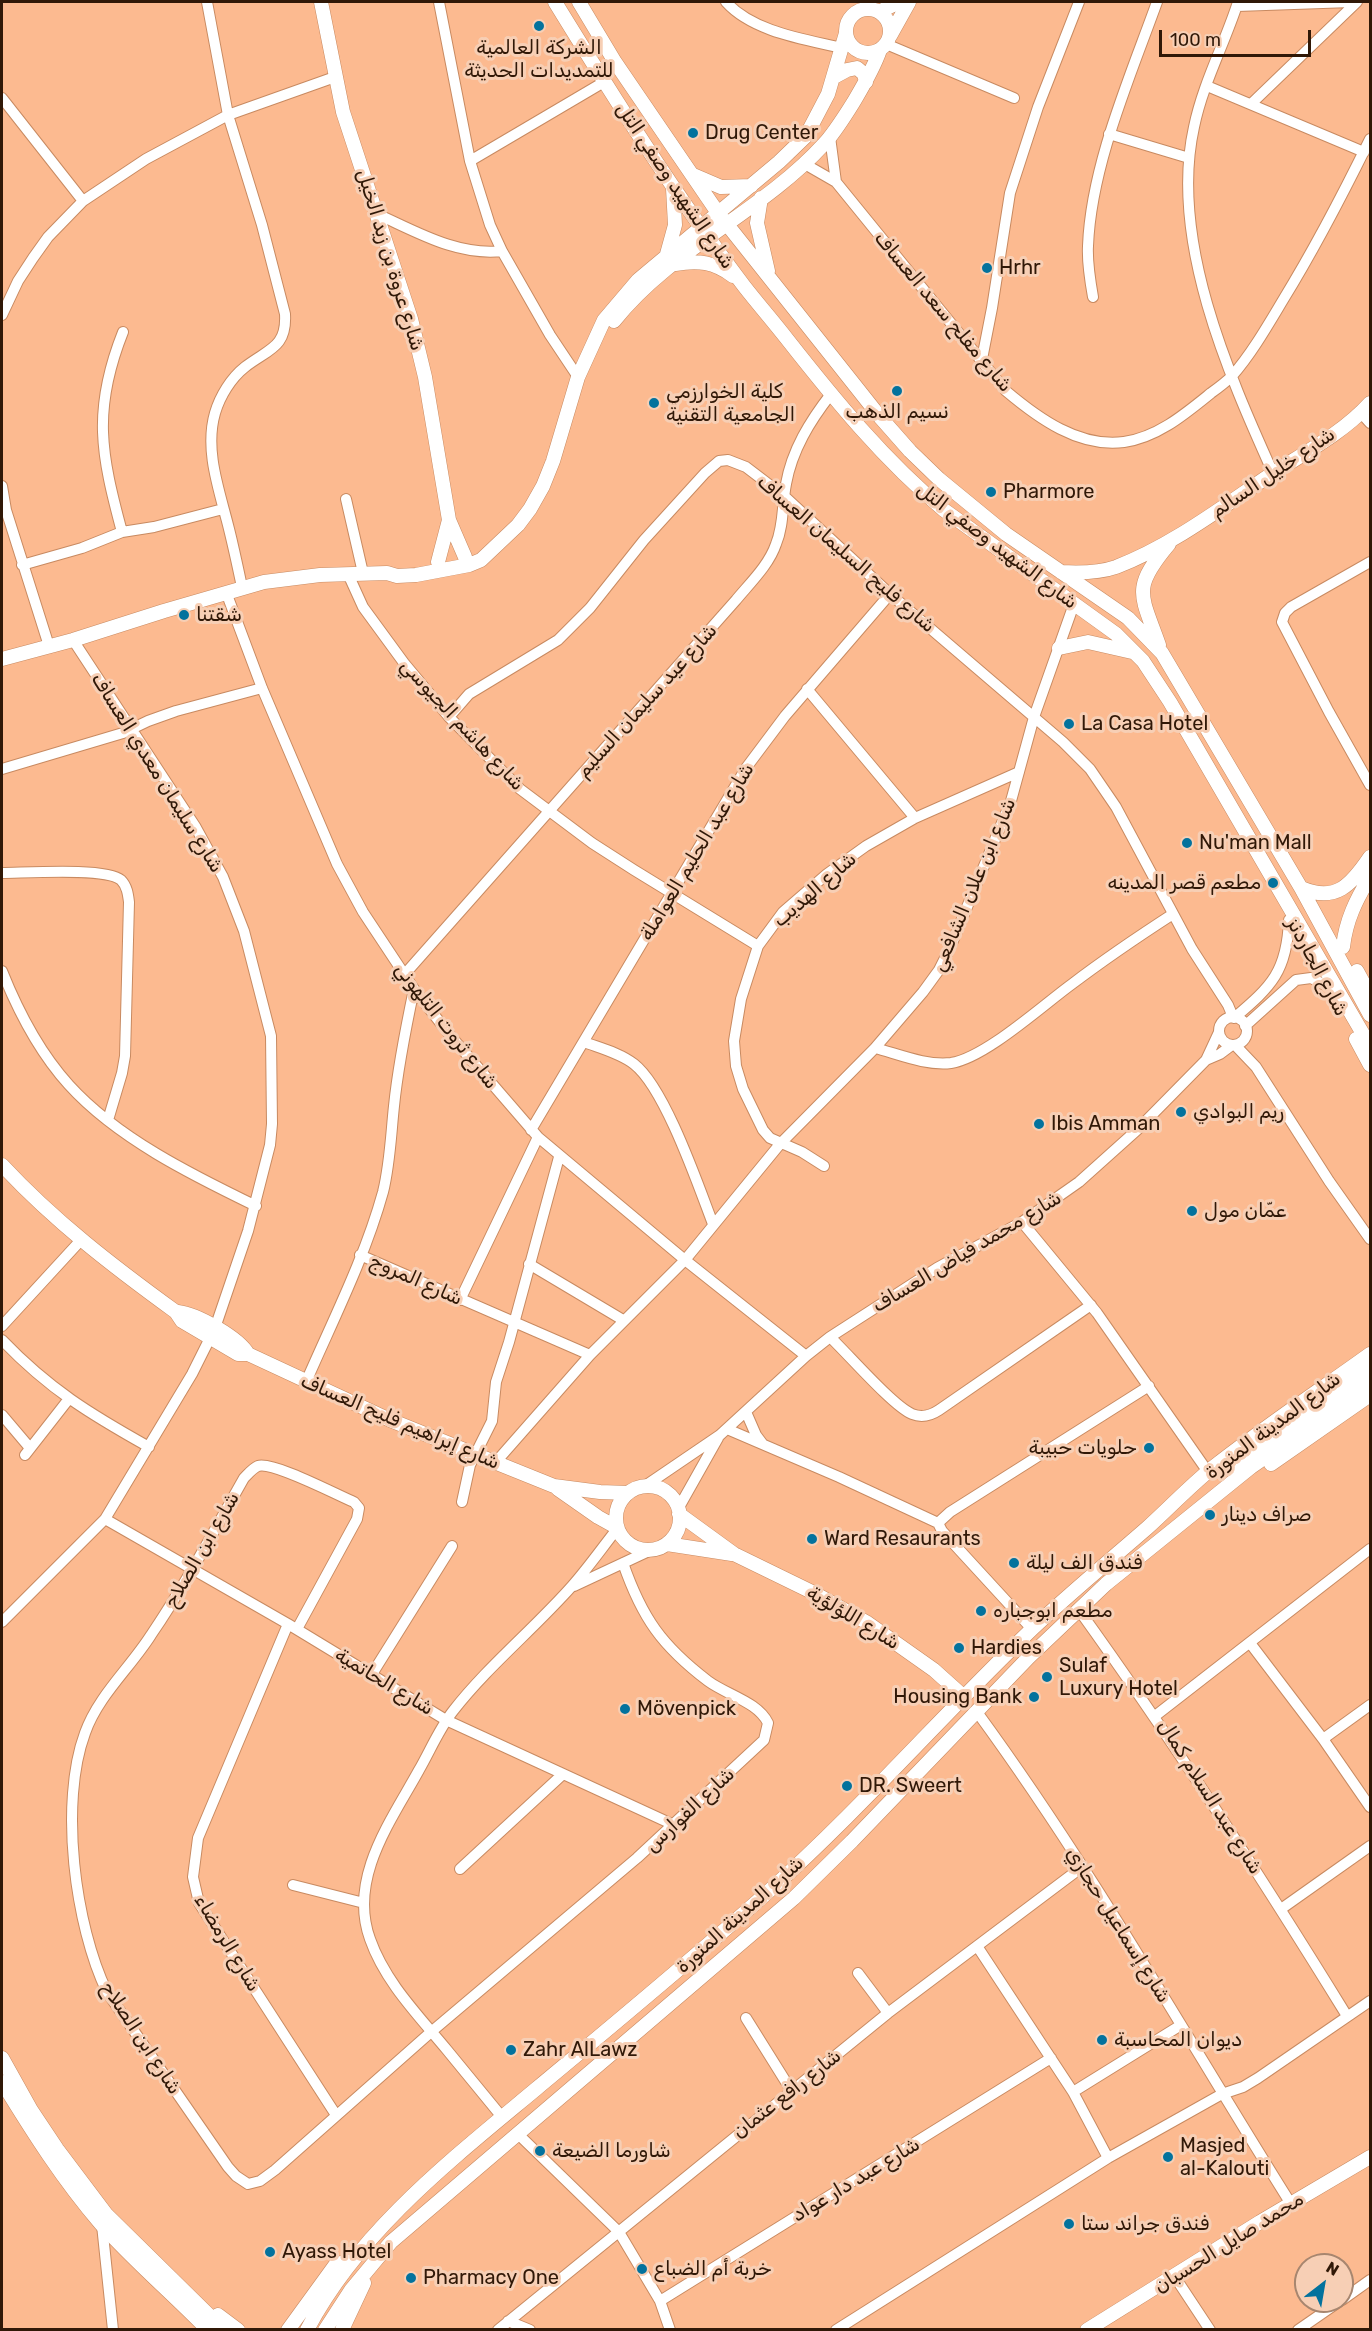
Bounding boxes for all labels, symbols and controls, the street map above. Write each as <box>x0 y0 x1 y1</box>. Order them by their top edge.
scale bar <box>1162 18 1314 56</box>
marker: الشركة العالمية للتمديدات الحديثة <box>532 19 546 33</box>
text: 100 m <box>1170 29 1221 51</box>
place label: الشركة العالمية للتمديدات الحديثة <box>464 36 614 83</box>
street label: شارع الشهيد وصفي التل <box>610 98 740 274</box>
place label: Drug Center <box>705 121 818 145</box>
marker: Drug Center <box>686 126 700 140</box>
street label: شارع عروة بن زيد الخيل <box>351 166 429 354</box>
street label: شارع مفلح سعد العساف <box>869 227 1017 397</box>
place label: Hrhr <box>999 256 1041 280</box>
marker: Hrhr <box>980 261 994 275</box>
place label: كلية الخوارزمي الجامعية التقنية <box>666 380 795 427</box>
marker: نسيم الذهب <box>890 384 904 398</box>
marker: كلية الخوارزمي الجامعية التقنية <box>647 396 661 410</box>
place label: نسيم الذهب <box>845 400 949 424</box>
street label: شارع خليل السالم <box>1206 423 1340 523</box>
street label: شارع فليح السليمان العساف <box>752 470 940 638</box>
street label: شارع الشهيد وصفي التل <box>912 478 1082 614</box>
place label: Pharmore <box>1003 480 1095 504</box>
marker: Pharmore <box>984 485 998 499</box>
place label: شقتنا <box>196 603 242 627</box>
marker: شقتنا <box>177 608 191 622</box>
street label: شارع عيد سليمان السليم <box>571 619 723 783</box>
street label: شارع هاشم الجيوسي <box>395 654 529 796</box>
street label: شارع سليمان معدي العساف <box>86 669 228 877</box>
place label: La Casa Hotel <box>1081 712 1208 736</box>
marker: La Casa Hotel <box>1062 717 1076 731</box>
street label: شارع عبد الحليم العواملة <box>634 759 760 945</box>
street label: شارع ابن علان الشافعي <box>927 795 1021 975</box>
place label: Nu'man Mall <box>1199 831 1311 855</box>
marker: Nu'man Mall <box>1180 836 1194 850</box>
street label: شارع الهديب <box>768 847 862 933</box>
place label: مطعم قصر المدينه <box>1108 871 1261 895</box>
marker: مطعم قصر المدينه <box>1266 876 1280 890</box>
street label: شارع الجاردنز <box>1281 914 1353 1020</box>
street label: شارع ثروت التلهوني <box>389 958 503 1094</box>
place label: ريم البوادي <box>1193 1100 1284 1124</box>
marker: ريم البوادي <box>1174 1105 1188 1119</box>
place label: Ibis Amman <box>1051 1112 1160 1136</box>
marker: Ibis Amman <box>1032 1117 1046 1131</box>
street label: شارع محمد فياض العساف <box>868 1186 1066 1318</box>
place label: عمّان مول <box>1204 1199 1286 1223</box>
marker: عمّان مول <box>1185 1204 1199 1218</box>
street label: شارع المروج <box>366 1249 466 1311</box>
street label: شارع المدينة المنورة <box>1200 1367 1346 1485</box>
street label: شارع إبراهيم فليح العساف <box>297 1369 503 1475</box>
place label: حلويات حبيبة <box>1028 1436 1137 1460</box>
marker: حلويات حبيبة <box>1142 1441 1156 1455</box>
street label: شارع ابن الصلاح <box>159 1488 245 1612</box>
place label: صراف دينار <box>1222 1503 1311 1527</box>
marker: صراف دينار <box>1203 1508 1217 1522</box>
place label: Ward Resaurants <box>824 1527 981 1551</box>
marker: Ward Resaurants <box>805 1532 819 1546</box>
place label: فندق الف ليلة <box>1026 1551 1142 1575</box>
marker: فندق الف ليلة <box>1007 1556 1021 1570</box>
street label: شارع اللؤلؤية <box>802 1581 904 1655</box>
place label: مطعم ابوجباره <box>993 1599 1112 1623</box>
marker: مطعم ابوجباره <box>974 1604 988 1618</box>
place label: Hardies <box>971 1636 1042 1660</box>
marker: Hardies <box>952 1641 966 1655</box>
street label: شارع الحاتمية <box>330 1643 438 1721</box>
place label: Sulaf Luxury Hotel <box>1059 1654 1178 1701</box>
marker: Sulaf Luxury Hotel <box>1040 1670 1054 1684</box>
place label: Housing Bank <box>893 1685 1022 1709</box>
marker: Housing Bank <box>1027 1690 1041 1704</box>
place label: Mövenpick <box>637 1697 736 1721</box>
marker: Mövenpick <box>618 1702 632 1716</box>
street label: شارع عبد السلام كمال <box>1153 1715 1267 1879</box>
street label: شارع الفوارس <box>640 1762 740 1858</box>
place label: DR. Sweert <box>859 1774 962 1798</box>
marker: DR. Sweert <box>840 1779 854 1793</box>
street label: شارع إسماعيل حجازي <box>1060 1843 1176 2007</box>
street label: شارع المدينة المنورة <box>671 1851 809 1979</box>
street label: شارع الرمضاء <box>189 1890 265 1996</box>
street label: شارع ابن الصلاح <box>96 1977 186 2099</box>
place label: ديوان المحاسبة <box>1114 2028 1242 2052</box>
marker: ديوان المحاسبة <box>1095 2033 1109 2047</box>
place label: Zahr AlLawz <box>523 2038 637 2062</box>
marker: Zahr AlLawz <box>504 2043 518 2057</box>
street label: شارع رافع عثمان <box>728 2044 846 2144</box>
street label: شارع عبد دار عواد <box>788 2132 924 2228</box>
place label: Masjed al-Kalouti <box>1180 2134 1269 2181</box>
place label: شاورما الضيعة <box>552 2139 671 2163</box>
marker: شاورما الضيعة <box>533 2144 547 2158</box>
marker: Masjed al-Kalouti <box>1161 2150 1175 2164</box>
street label: محمد صايل الحسبان <box>1150 2187 1308 2299</box>
place label: فندق جراند ستا <box>1081 2212 1209 2236</box>
marker: فندق جراند ستا <box>1062 2217 1076 2231</box>
place label: Ayass Hotel <box>282 2240 391 2264</box>
marker: Ayass Hotel <box>263 2245 277 2259</box>
north arrow <box>1294 2253 1354 2313</box>
place label: خربة أم الضباع <box>654 2257 772 2281</box>
text: N <box>1323 2258 1342 2280</box>
marker: خربة أم الضباع <box>635 2262 649 2276</box>
place label: Pharmacy One <box>423 2266 559 2290</box>
marker: Pharmacy One <box>404 2271 418 2285</box>

